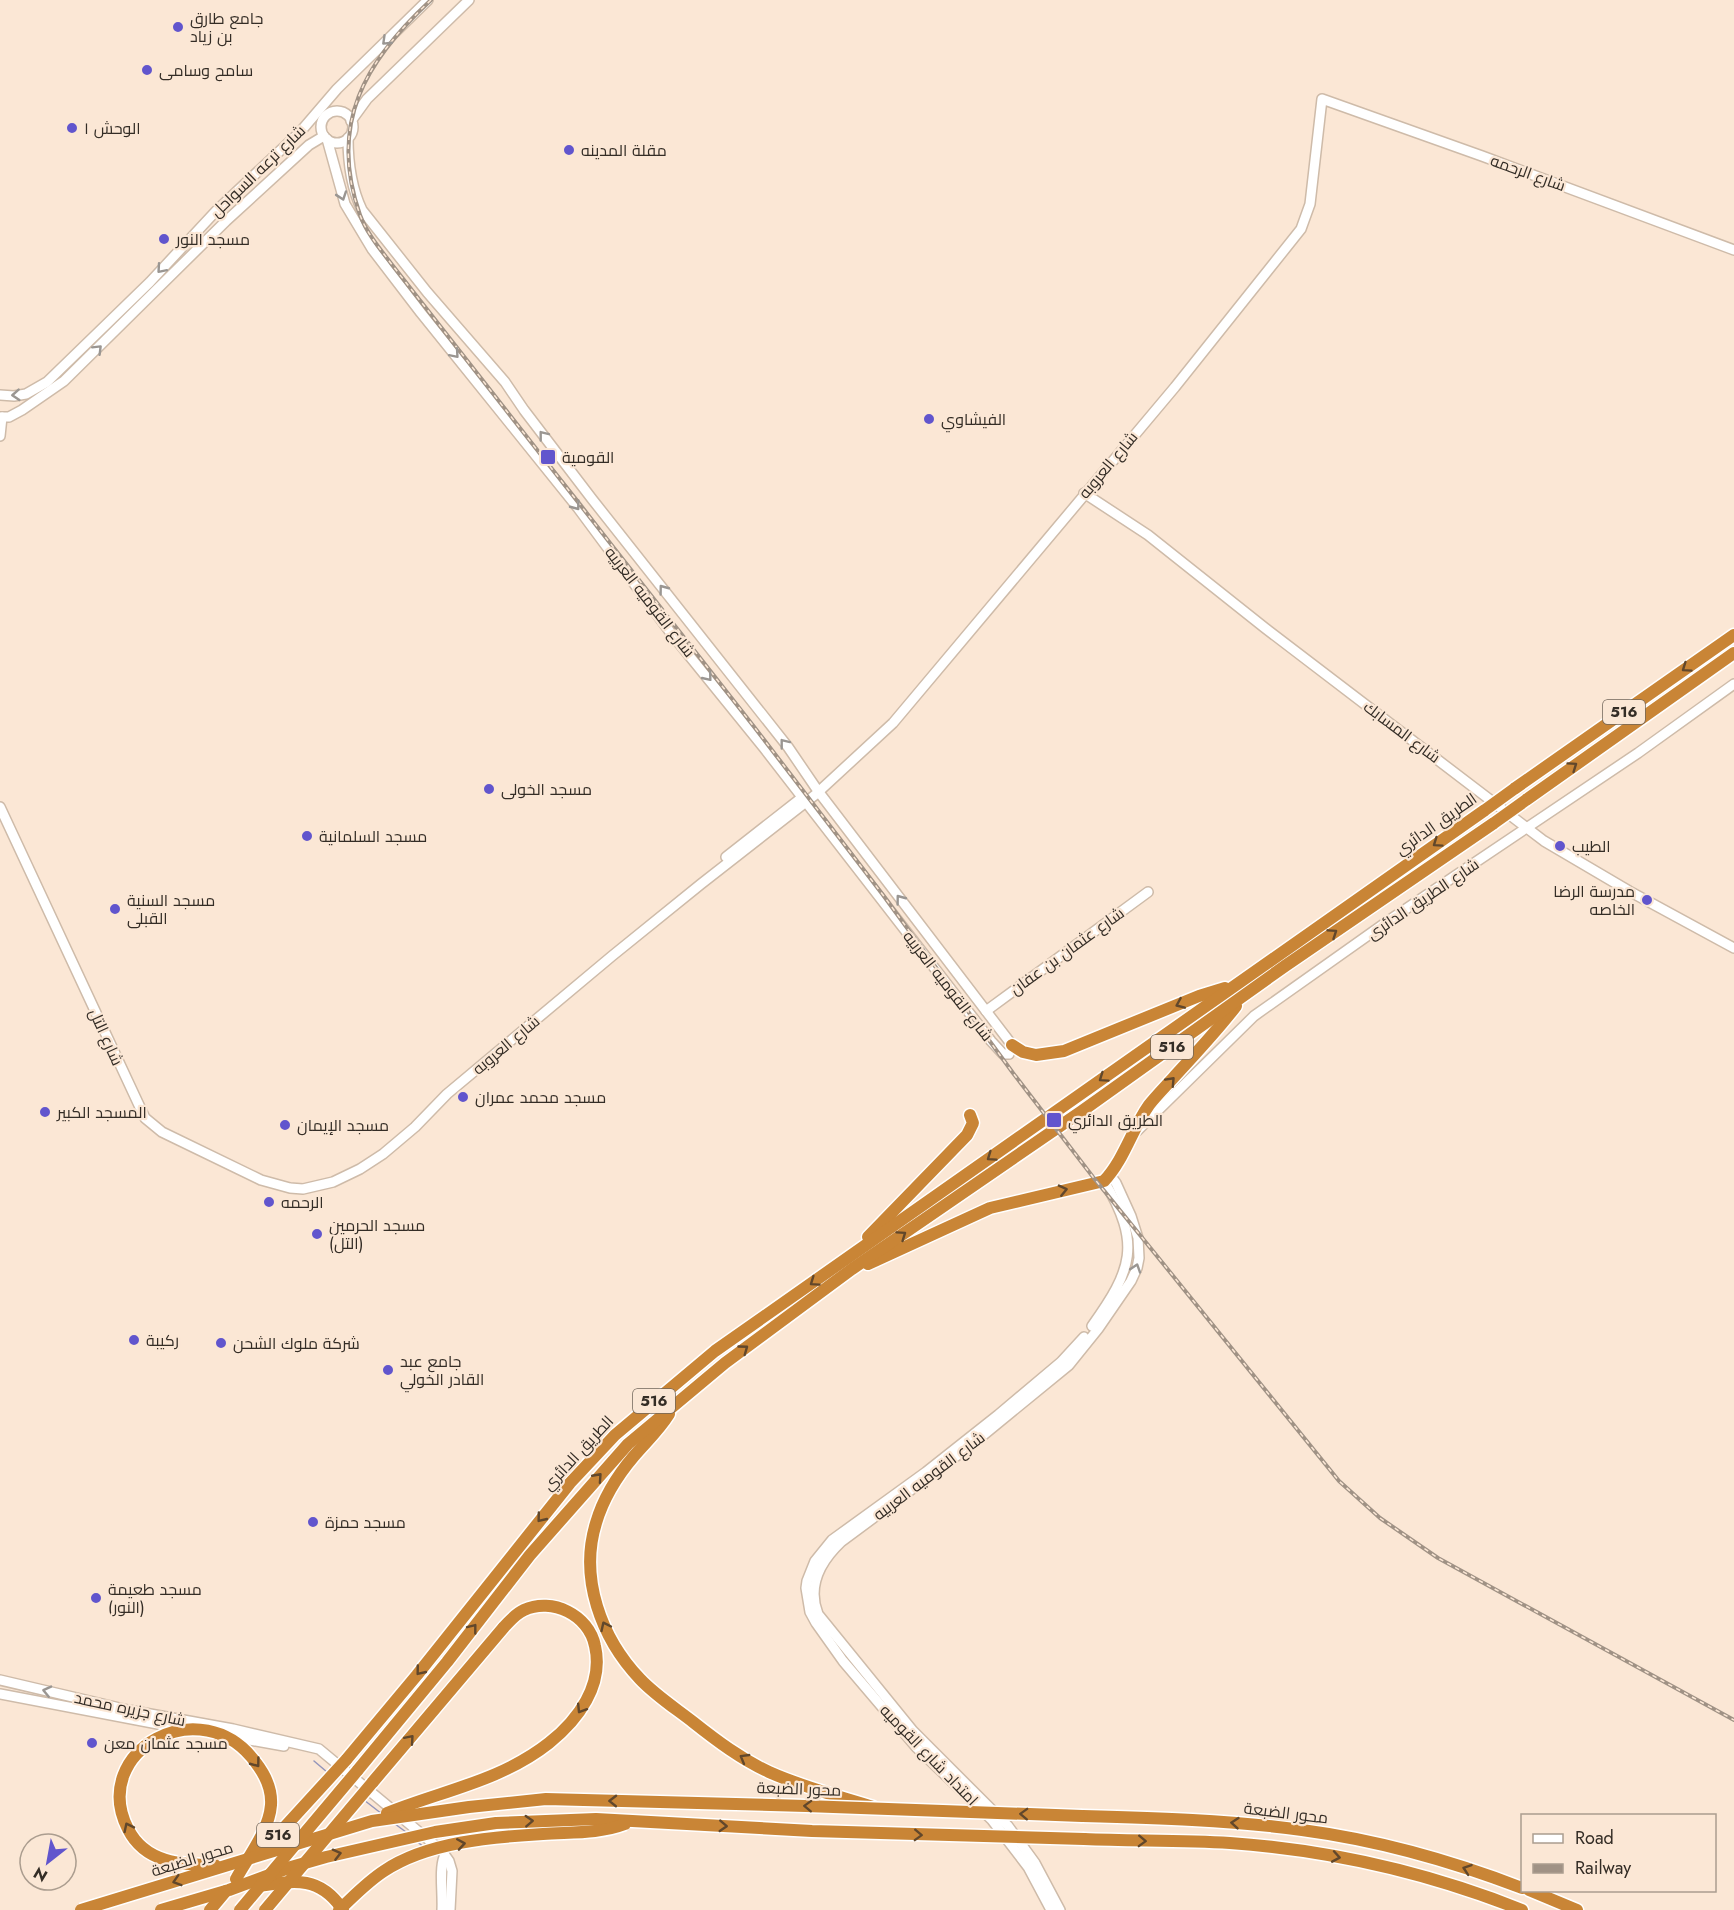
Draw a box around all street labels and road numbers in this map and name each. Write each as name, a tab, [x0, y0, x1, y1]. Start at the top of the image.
street label: شارع ترعه السواحل	[205, 119, 311, 223]
street label: شارع الرحمه	[1487, 149, 1569, 197]
street label: شارع العروبه	[1073, 426, 1143, 504]
street label: شارع القوميه العربيه	[599, 542, 701, 662]
street label: شارع المسابك	[1359, 695, 1445, 769]
road number: 516	[1603, 700, 1645, 724]
street label: الطريق الدائري	[1390, 787, 1483, 862]
street label: شارع الطريق الدائرى	[1362, 853, 1484, 945]
street label: شارع عثمان بن عفان	[1005, 902, 1129, 1000]
street label: شارع القوميه العربيه	[897, 926, 999, 1046]
street label: شارع التل	[83, 1005, 129, 1069]
street label: شارع العروبه	[467, 1010, 545, 1080]
road number: 516	[1151, 1035, 1193, 1059]
road number: 516	[633, 1389, 675, 1413]
street label: الطريق الدائري	[537, 1410, 620, 1497]
street label: شارع القوميه العربيه	[868, 1426, 990, 1526]
street label: شارع جزيره محمد	[72, 1686, 188, 1732]
street label: امتداد شارع القوميه	[875, 1699, 983, 1811]
street label: محور الضبعة	[756, 1776, 842, 1802]
street label: محور الضبعة	[1243, 1796, 1329, 1830]
road number: 516	[257, 1823, 299, 1847]
street label: محور الضبعة	[148, 1836, 236, 1882]

